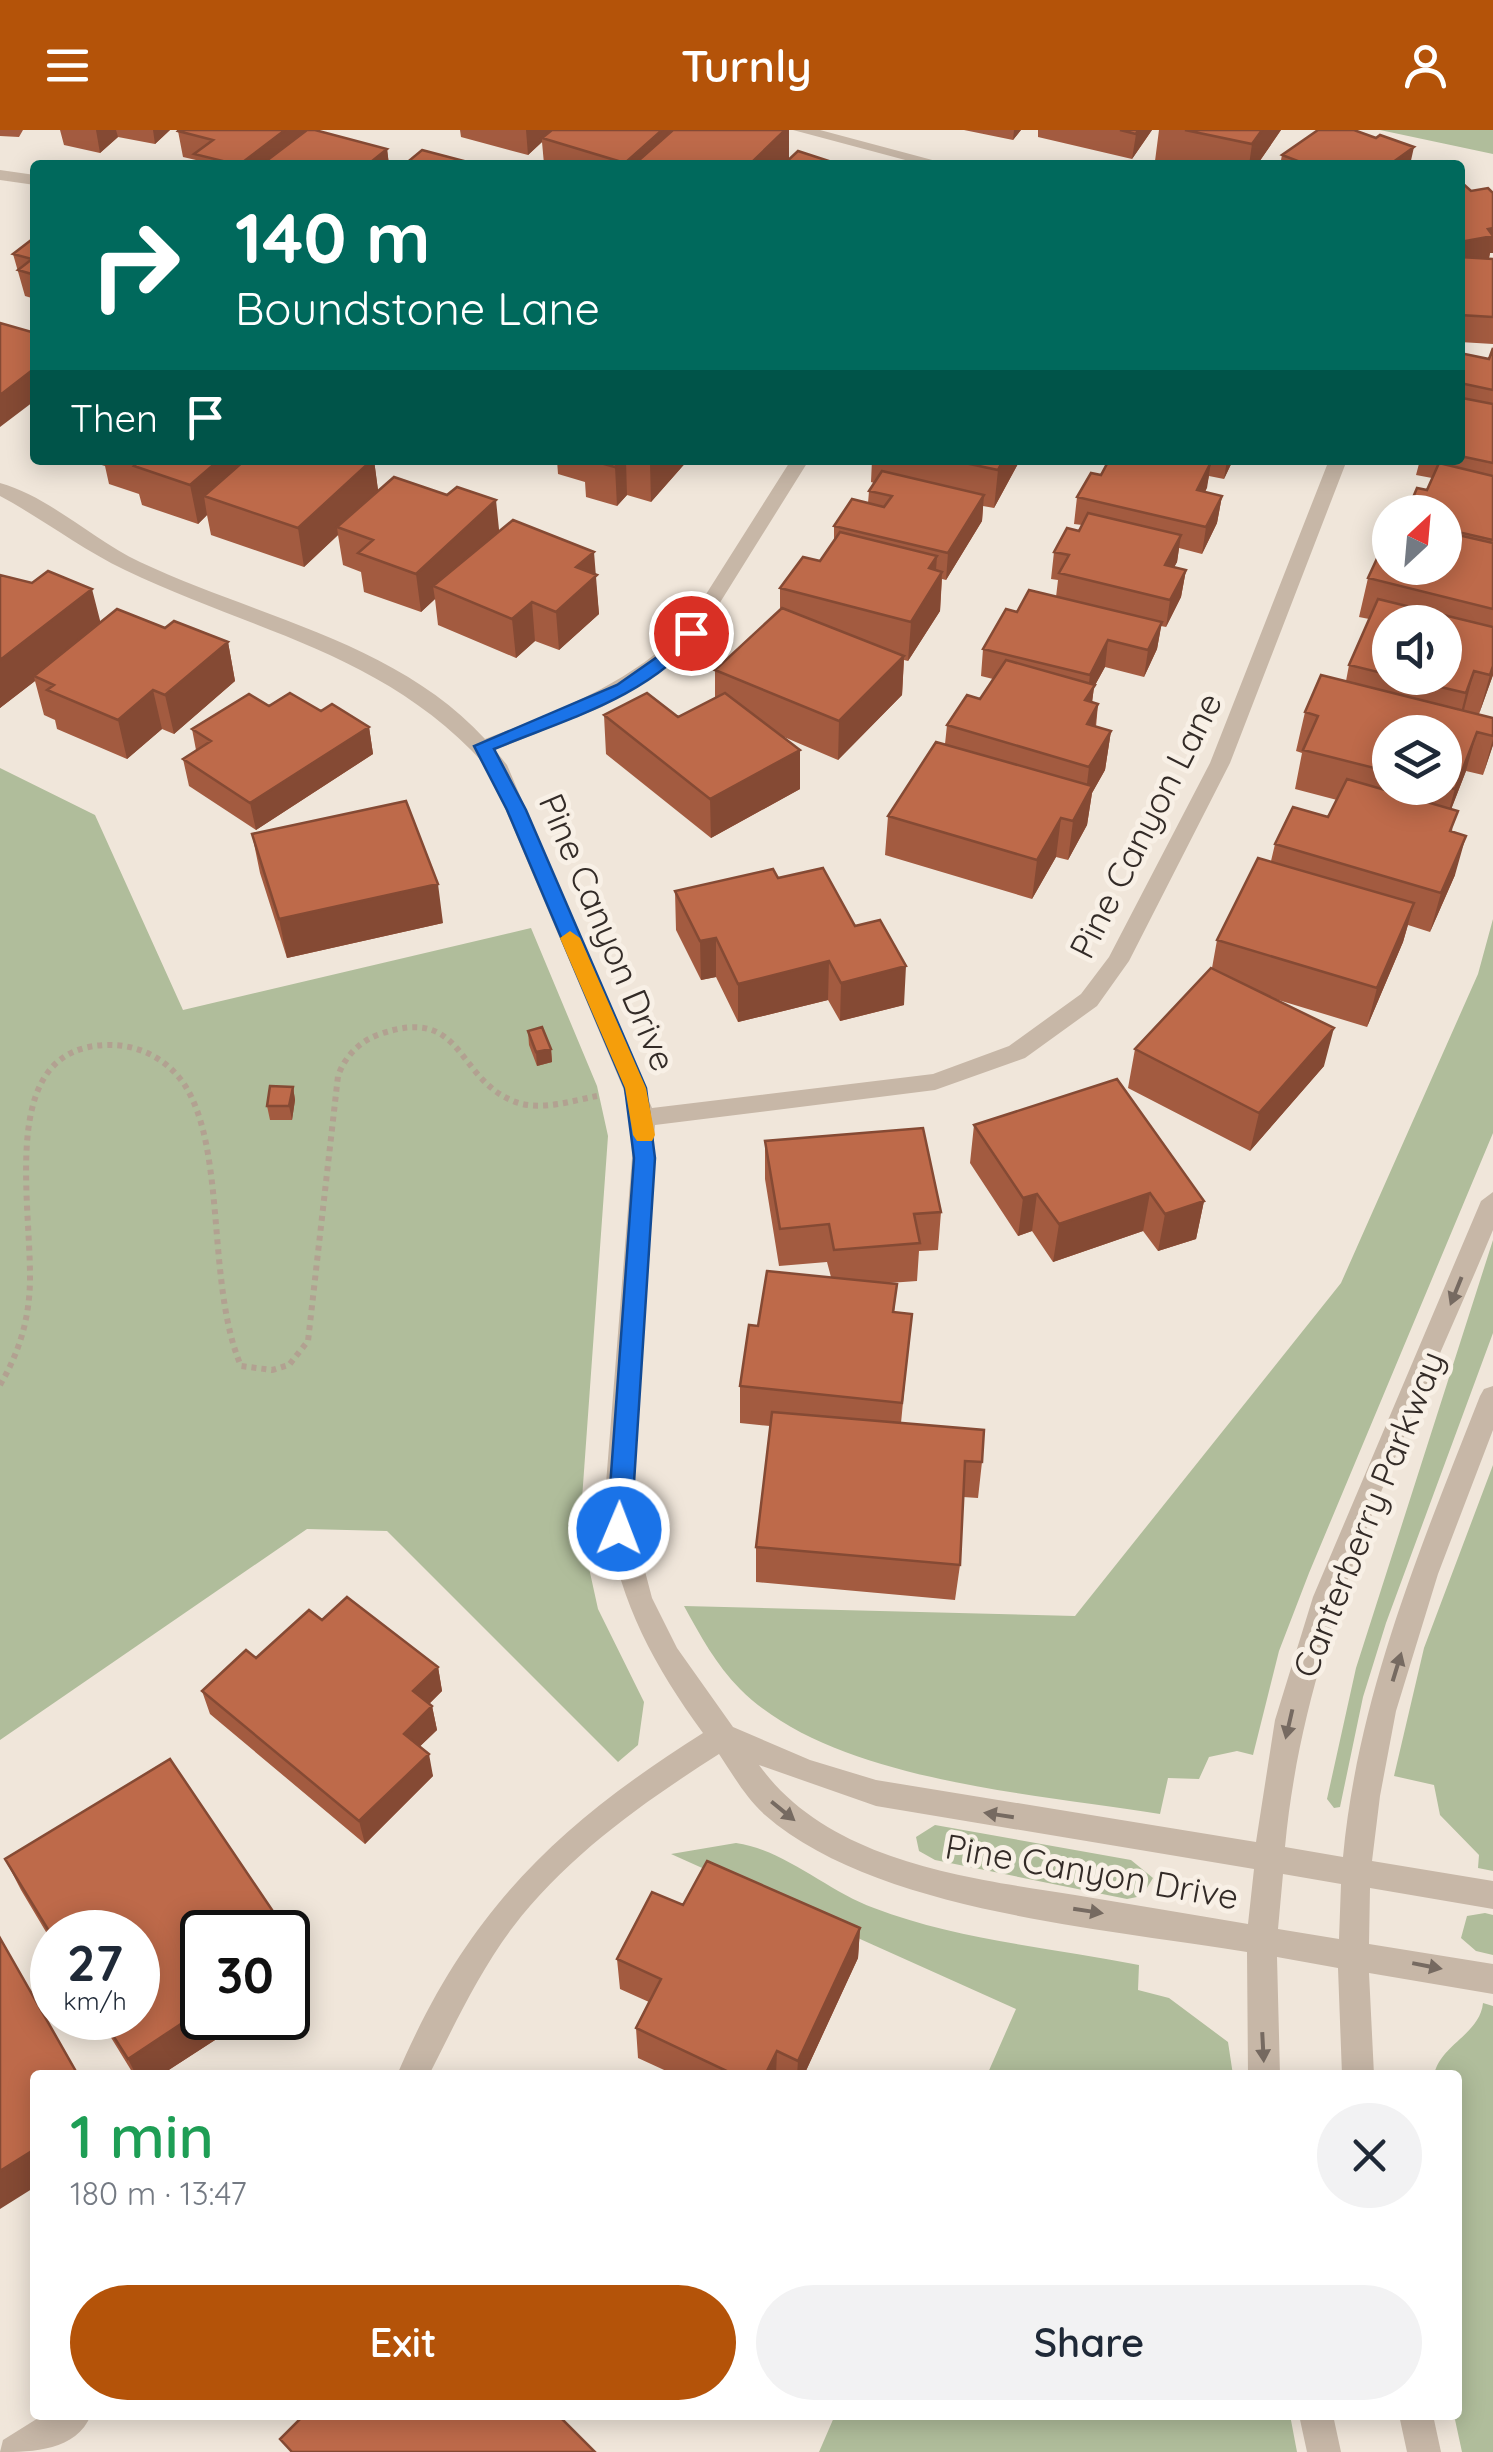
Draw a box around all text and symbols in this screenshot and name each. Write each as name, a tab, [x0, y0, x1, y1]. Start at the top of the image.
text: Turnly	[681, 37, 812, 93]
icon: menu	[40, 38, 95, 93]
icon: person	[1398, 38, 1453, 93]
text: 140 m	[235, 193, 431, 281]
icon: right	[70, 200, 200, 330]
text: Boundstone Lane	[235, 280, 600, 336]
icon: arrive	[178, 390, 233, 445]
text: Then	[70, 394, 158, 442]
north arrow	[1372, 495, 1462, 585]
map controls	[1372, 495, 1462, 805]
pin	[649, 591, 734, 676]
button: sound	[1372, 605, 1462, 695]
icon: arrive	[664, 606, 719, 661]
street label: Pine Canyon Lane	[1059, 685, 1231, 965]
button: layers	[1372, 715, 1462, 805]
street label: Pine Canyon Drive	[530, 787, 686, 1077]
one-way arrow	[1448, 1277, 1464, 1307]
street label: Canterberry Parkway	[1282, 1344, 1454, 1684]
position arrow	[567, 1477, 671, 1581]
one-way arrow	[1390, 1651, 1405, 1682]
one-way arrow	[1281, 1709, 1296, 1740]
one-way arrow	[771, 1800, 796, 1821]
one-way arrow	[983, 1807, 1014, 1823]
street label: Pine Canyon Drive	[942, 1824, 1242, 1918]
one-way arrow	[1073, 1904, 1105, 1919]
speed limit sign: 30	[180, 1910, 310, 2040]
text: 27	[67, 1931, 123, 1994]
one-way arrow	[1412, 1958, 1443, 1974]
text: km/h	[63, 1985, 127, 2016]
one-way arrow	[1255, 2032, 1271, 2064]
text: 1 min	[70, 2098, 214, 2173]
button: close	[1317, 2103, 1422, 2208]
text: 180 m · 13:47	[70, 2173, 247, 2213]
button: Exit	[70, 2285, 736, 2400]
button: Share	[756, 2285, 1422, 2400]

